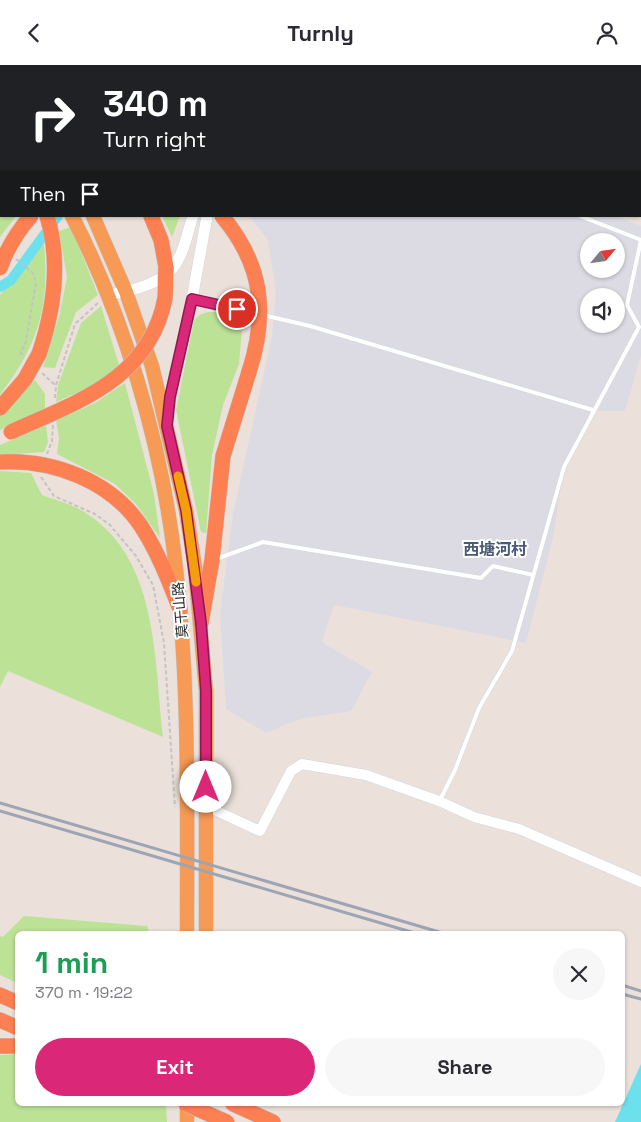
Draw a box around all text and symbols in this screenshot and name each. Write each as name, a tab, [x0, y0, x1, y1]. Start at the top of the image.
icon: back	[20, 19, 48, 47]
text: Turnly	[287, 19, 354, 47]
icon: person	[593, 19, 621, 47]
text: 340 m	[103, 82, 208, 126]
icon: right	[20, 85, 85, 150]
text: Turn right	[103, 125, 206, 153]
icon: arrive	[76, 180, 104, 208]
text: Then	[20, 182, 66, 207]
north arrow	[580, 233, 625, 277]
map controls	[580, 233, 625, 333]
pin	[216, 288, 258, 330]
button: sound	[580, 288, 625, 333]
icon: arrive	[223, 295, 251, 323]
district label: 西塘河村	[463, 539, 527, 560]
street label: 莫干山路	[169, 581, 191, 639]
position arrow	[179, 760, 231, 812]
text: 1 min	[35, 943, 108, 982]
button: close	[553, 948, 605, 1000]
text: 370 m · 19:22	[35, 982, 133, 1003]
button: Exit	[35, 1038, 315, 1096]
button: Share	[325, 1038, 605, 1096]

